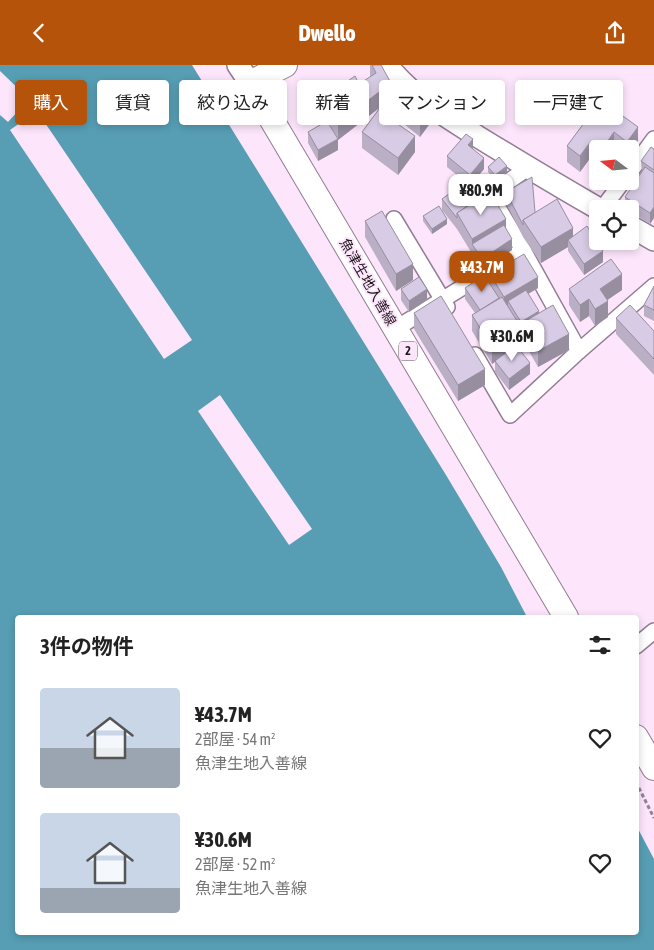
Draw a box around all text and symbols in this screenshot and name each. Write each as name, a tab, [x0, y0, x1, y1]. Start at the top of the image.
icon: back	[25, 19, 53, 47]
icon: share	[601, 19, 629, 47]
text: Dwello	[298, 20, 356, 46]
chip: 購入	[15, 80, 87, 125]
chip: 賃貸	[97, 80, 169, 125]
chip: 絞り込み	[179, 80, 287, 125]
chip: 新着	[297, 80, 369, 125]
chip: マンション	[379, 80, 505, 125]
chip: 一戸建て	[515, 80, 623, 125]
north arrow	[589, 140, 639, 190]
map controls	[589, 140, 639, 250]
pin: ¥80.9M	[440, 173, 522, 216]
text: ¥80.9M	[459, 181, 503, 199]
button: locate	[589, 200, 639, 250]
street label: 魚津生地入善線	[337, 236, 399, 328]
pin: ¥43.7M	[441, 251, 523, 293]
text: ¥43.7M	[460, 258, 504, 276]
pin: ¥30.6M	[471, 319, 553, 362]
text: ¥30.6M	[490, 327, 534, 345]
road number: 2	[399, 341, 417, 361]
icon: filters	[586, 631, 614, 659]
text: 3件の物件	[40, 634, 134, 658]
text: ¥43.7M	[195, 702, 252, 726]
icon: home	[80, 708, 140, 768]
icon: heart	[586, 724, 614, 752]
text: 2部屋 · 54 m²	[195, 730, 276, 748]
text: 魚津生地入善線	[195, 754, 307, 772]
text: ¥30.6M	[195, 827, 252, 851]
icon: home	[80, 833, 140, 893]
icon: heart	[586, 849, 614, 877]
text: 2部屋 · 52 m²	[195, 855, 276, 873]
text: 魚津生地入善線	[195, 879, 307, 897]

